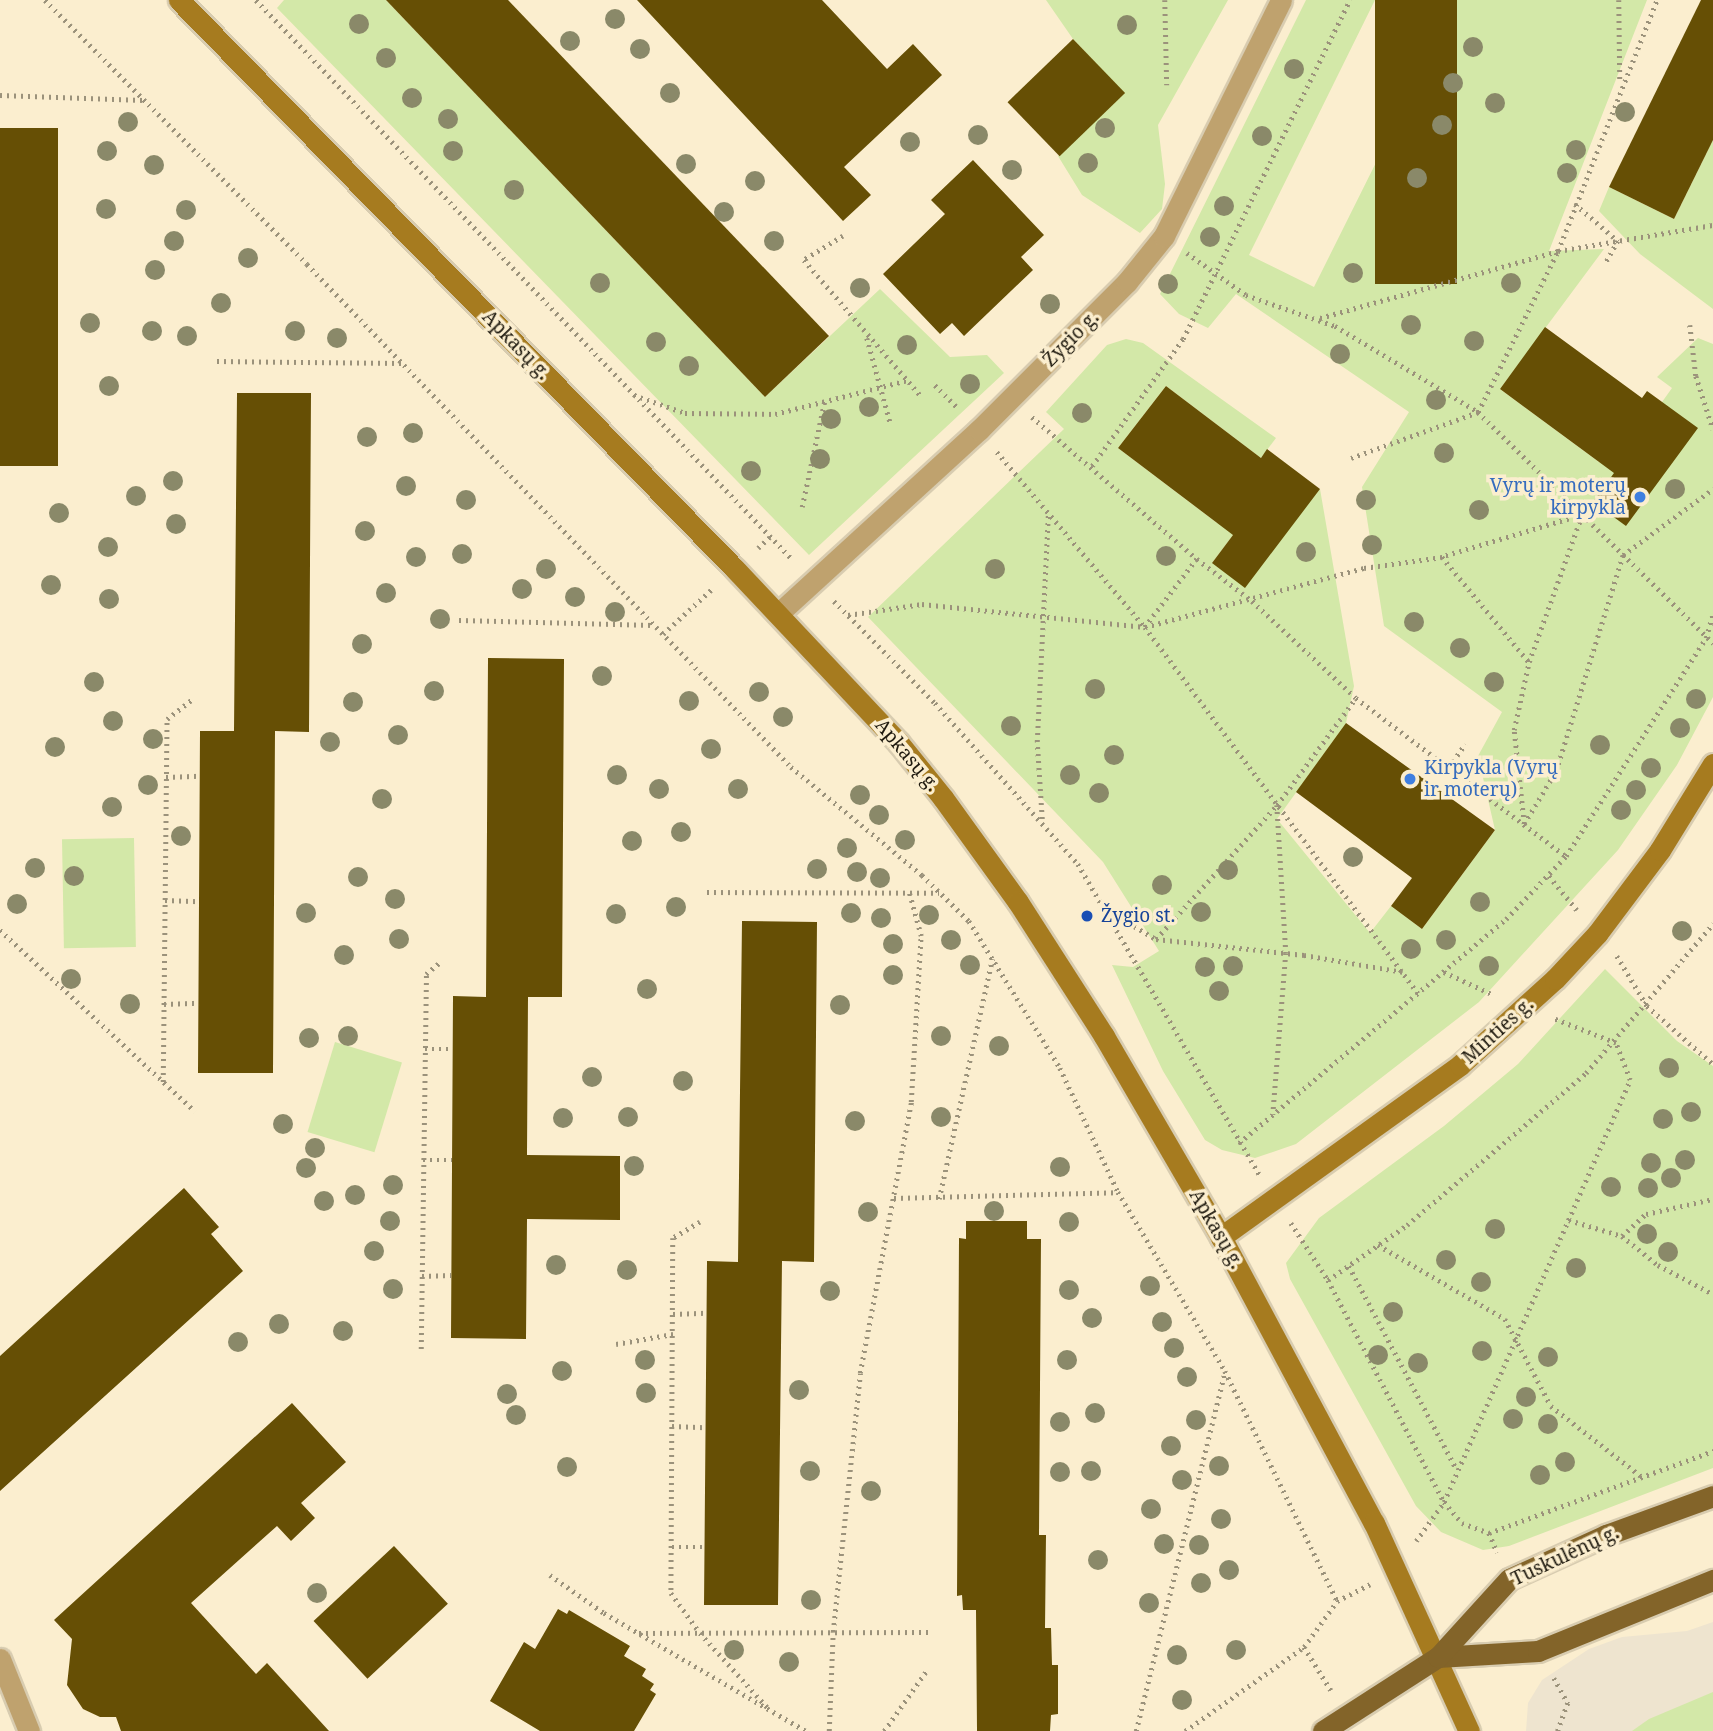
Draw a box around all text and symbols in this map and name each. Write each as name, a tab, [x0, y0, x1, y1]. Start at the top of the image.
street label: Apkasų g.	[477, 306, 555, 384]
street label: Žygio g.	[1038, 306, 1104, 372]
place label: Vyrų ir moterų kirpykla	[1490, 475, 1626, 519]
marker: Vyrų ir moterų kirpykla	[1632, 489, 1648, 505]
street label: Apkasų g.	[870, 714, 944, 796]
place label: Kirpykla (Vyrų ir moterų)	[1424, 757, 1558, 801]
marker: Kirpykla (Vyrų ir moterų)	[1402, 771, 1418, 787]
place label: Žygio st.	[1101, 905, 1175, 927]
marker: Žygio st.	[1079, 908, 1095, 924]
street label: Minties g.	[1458, 993, 1538, 1069]
street label: Apkasų g.	[1184, 1185, 1248, 1273]
street label: Tuskulėnų g.	[1508, 1521, 1622, 1591]

